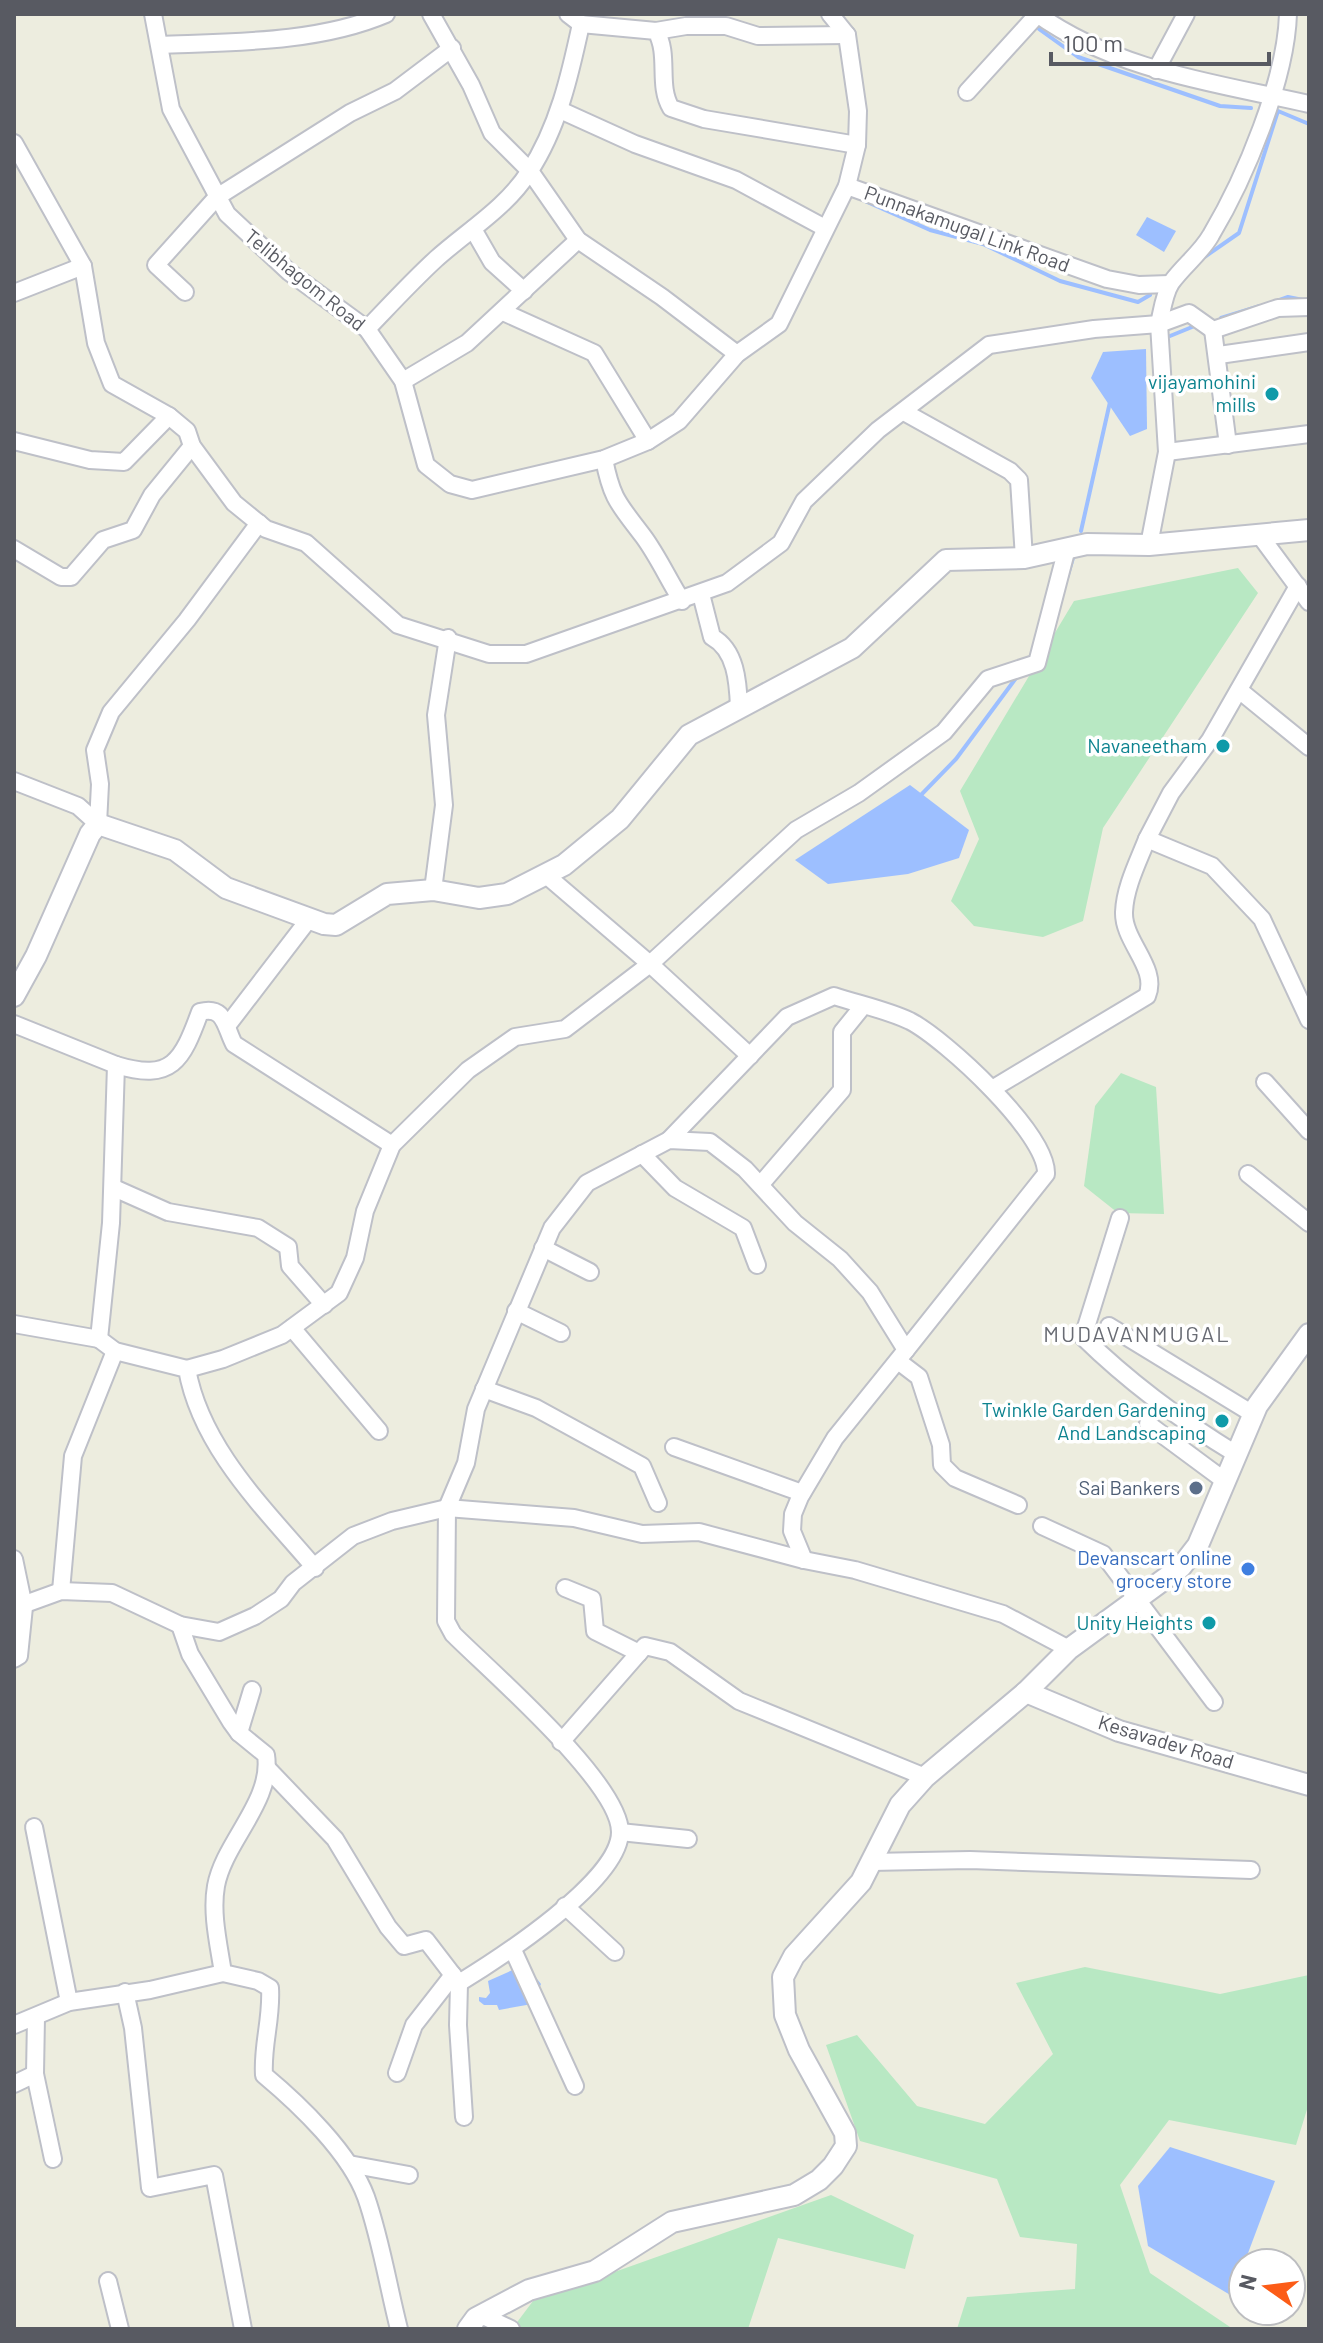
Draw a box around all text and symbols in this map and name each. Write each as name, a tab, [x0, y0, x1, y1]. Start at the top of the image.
scale bar	[1051, 16, 1269, 66]
text: 100 m	[1063, 28, 1123, 57]
street label: Punnakamugal Link Road	[861, 180, 1073, 276]
street label: Telibhagom Road	[240, 223, 371, 335]
place label: vijayamohini mills	[1148, 369, 1256, 416]
marker: vijayamohini mills	[1263, 385, 1281, 403]
place label: Navaneetham	[1087, 733, 1207, 757]
marker: Navaneetham	[1214, 737, 1232, 755]
district label: MUDAVANMUGAL	[1043, 1320, 1231, 1346]
place label: Twinkle Garden Gardening And Landscaping	[981, 1397, 1206, 1444]
marker: Twinkle Garden Gardening And Landscaping	[1213, 1412, 1231, 1430]
place label: Sai Bankers	[1079, 1475, 1180, 1499]
marker: Sai Bankers	[1187, 1479, 1205, 1497]
place label: Devanscart online grocery store	[1077, 1545, 1232, 1592]
marker: Devanscart online grocery store	[1239, 1560, 1257, 1578]
place label: Unity Heights	[1076, 1610, 1193, 1634]
marker: Unity Heights	[1200, 1614, 1218, 1632]
street label: Kesavadev Road	[1096, 1709, 1237, 1773]
north arrow	[1227, 2247, 1307, 2327]
text: N	[1232, 2272, 1261, 2292]

